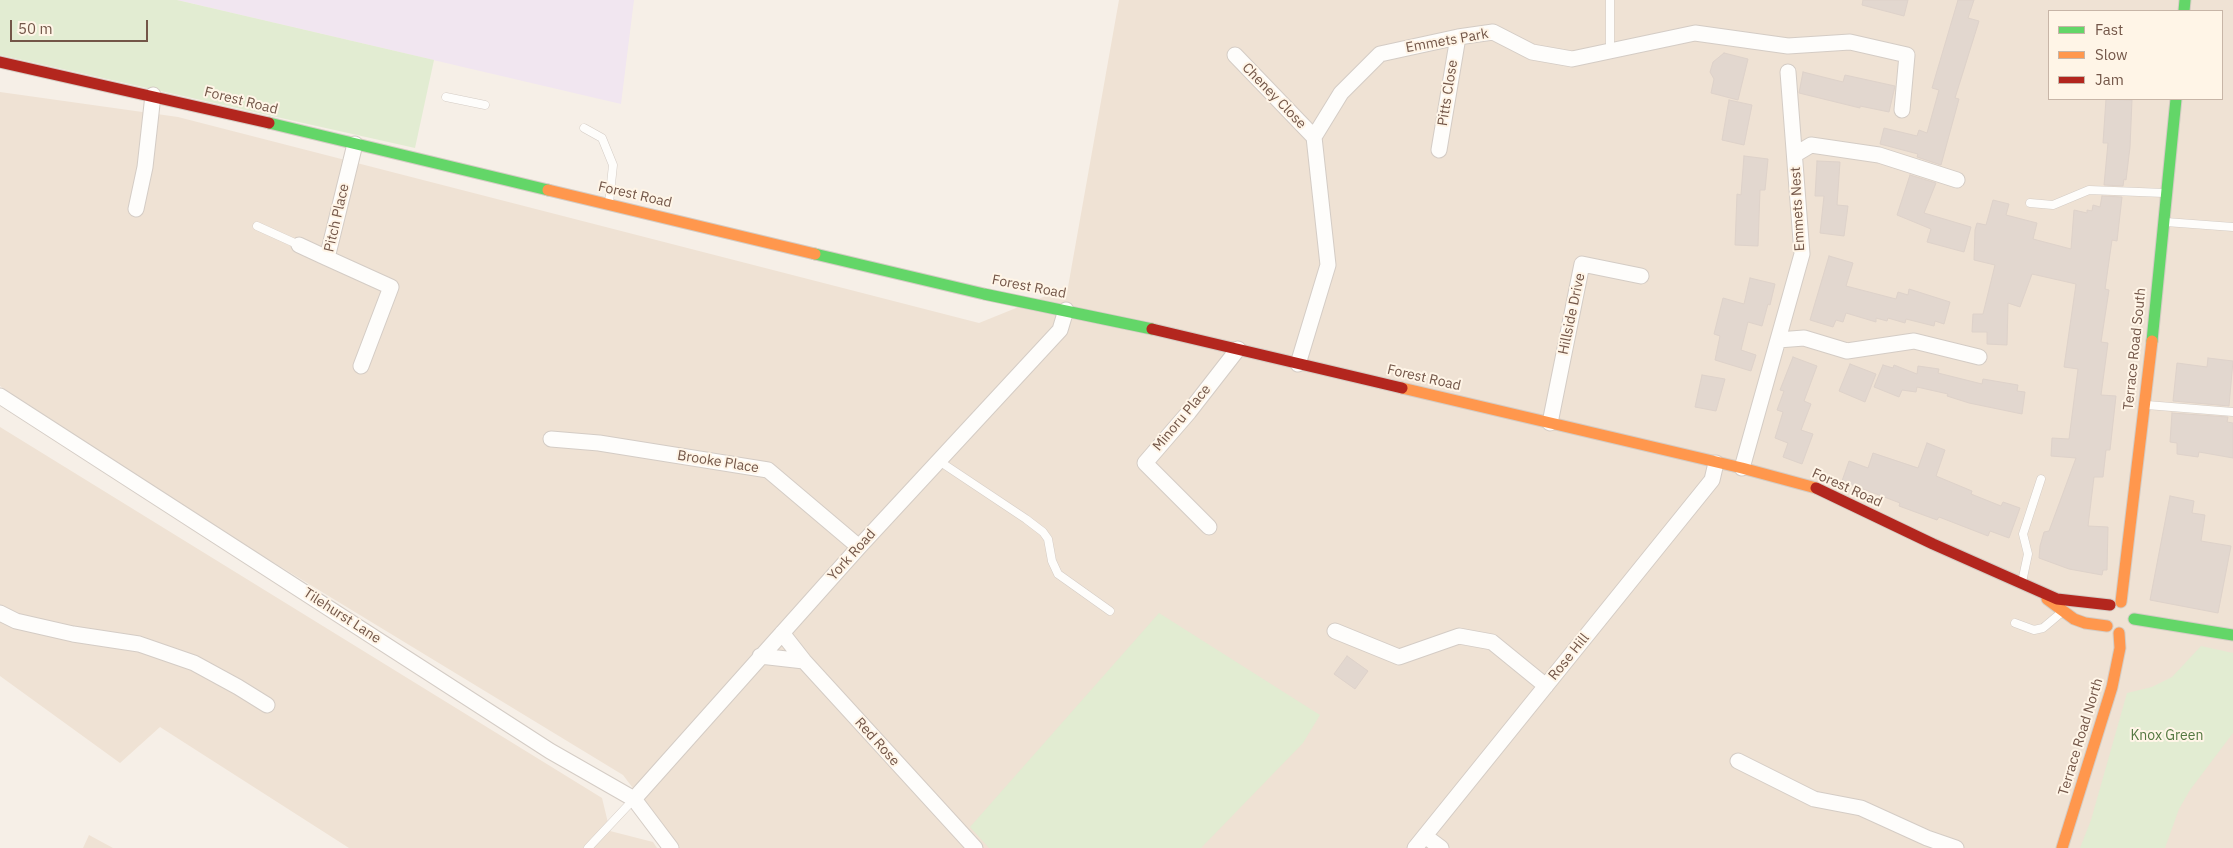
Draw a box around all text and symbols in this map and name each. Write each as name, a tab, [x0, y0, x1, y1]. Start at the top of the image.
scale bar	[12, 10, 150, 42]
legend	[2048, 10, 2223, 100]
text: 50 m	[18, 19, 53, 38]
text: Fast	[2095, 20, 2123, 39]
street label: Emmets Park	[1404, 25, 1490, 57]
text: Slow	[2095, 45, 2128, 64]
street label: Pitts Close	[1434, 59, 1462, 127]
street label: Cheney Close	[1238, 60, 1310, 132]
text: Jam	[2095, 70, 2124, 89]
street label: Forest Road	[202, 84, 280, 118]
street label: Emmets Nest	[1787, 166, 1809, 252]
street label: Forest Road	[596, 178, 674, 212]
street label: Pitch Place	[321, 182, 353, 254]
street label: Forest Road	[990, 272, 1068, 302]
street label: Hillside Drive	[1555, 272, 1589, 356]
street label: Terrace Road South	[2120, 287, 2150, 411]
street label: Forest Road	[1385, 361, 1463, 395]
street label: Minoru Place	[1149, 381, 1215, 455]
street label: Brooke Place	[676, 447, 760, 477]
street label: Forest Road	[1809, 465, 1885, 511]
street label: York Road	[825, 526, 879, 584]
street label: Tilehurst Lane	[300, 585, 384, 647]
street label: Rose Hill	[1545, 630, 1593, 684]
street label: Terrace Road North	[2055, 676, 2107, 798]
street label: Red Rose	[851, 714, 903, 770]
park label: Knox Green	[2131, 728, 2203, 744]

